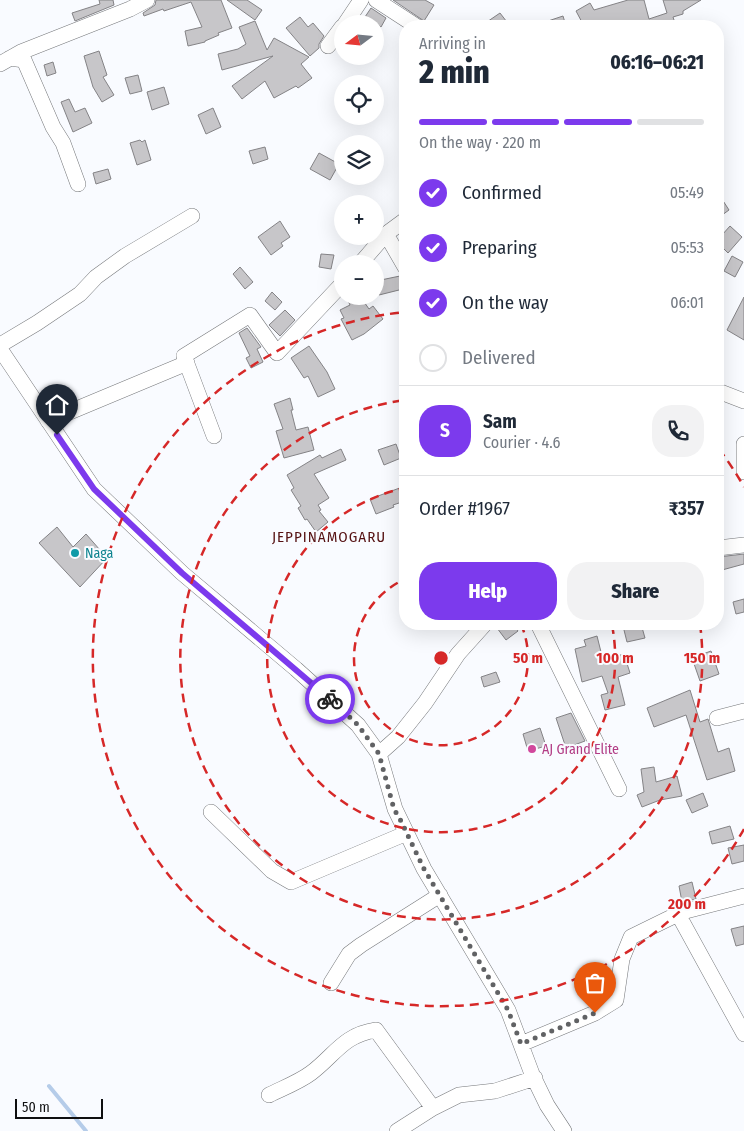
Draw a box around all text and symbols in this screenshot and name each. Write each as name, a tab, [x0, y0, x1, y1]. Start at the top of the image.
north arrow	[334, 15, 384, 65]
map controls	[334, 15, 384, 305]
text: Arriving in	[419, 34, 486, 53]
text: 06:16–06:21	[610, 51, 704, 74]
text: 2 min	[419, 53, 490, 91]
button: locate	[334, 75, 384, 125]
text: On the way · 220 m	[419, 133, 541, 152]
button: layers	[334, 135, 384, 185]
icon: check	[419, 179, 447, 207]
text: Confirmed	[462, 181, 542, 204]
text: 05:49	[670, 183, 704, 202]
button: +	[334, 195, 384, 245]
icon: check	[419, 234, 447, 262]
text: Preparing	[462, 236, 537, 259]
text: 05:53	[670, 238, 704, 257]
button: −	[334, 255, 384, 305]
icon: check	[419, 289, 447, 317]
text: On the way	[462, 291, 548, 314]
text: 06:01	[670, 293, 704, 312]
text: Delivered	[462, 346, 536, 369]
pin	[36, 384, 78, 435]
icon: home	[43, 391, 71, 419]
button: phone	[652, 405, 704, 457]
text: Sam	[483, 410, 517, 433]
text: S	[440, 419, 450, 442]
text: Courier · 4.6	[483, 433, 561, 452]
text: Order #1967	[419, 497, 510, 520]
text: ₹357	[669, 497, 704, 520]
district label: JEPPINAMOGARU	[272, 528, 386, 546]
place label: Naga	[85, 545, 114, 562]
marker: Naga	[69, 547, 81, 559]
button: Help	[419, 562, 557, 620]
button: Share	[567, 562, 704, 620]
centre of rings	[432, 649, 450, 667]
text: 50 m	[513, 649, 543, 667]
text: 100 m	[596, 649, 634, 667]
text: 150 m	[684, 649, 720, 667]
courier	[305, 674, 355, 724]
icon: bike	[316, 685, 344, 713]
place label: AJ Grand Elite	[542, 741, 619, 758]
marker: AJ Grand Elite	[526, 743, 538, 755]
text: 200 m	[667, 895, 706, 913]
pin	[574, 962, 616, 1013]
icon: bag	[581, 969, 609, 997]
scale bar	[15, 1096, 102, 1119]
text: 50 m	[22, 1099, 50, 1116]

